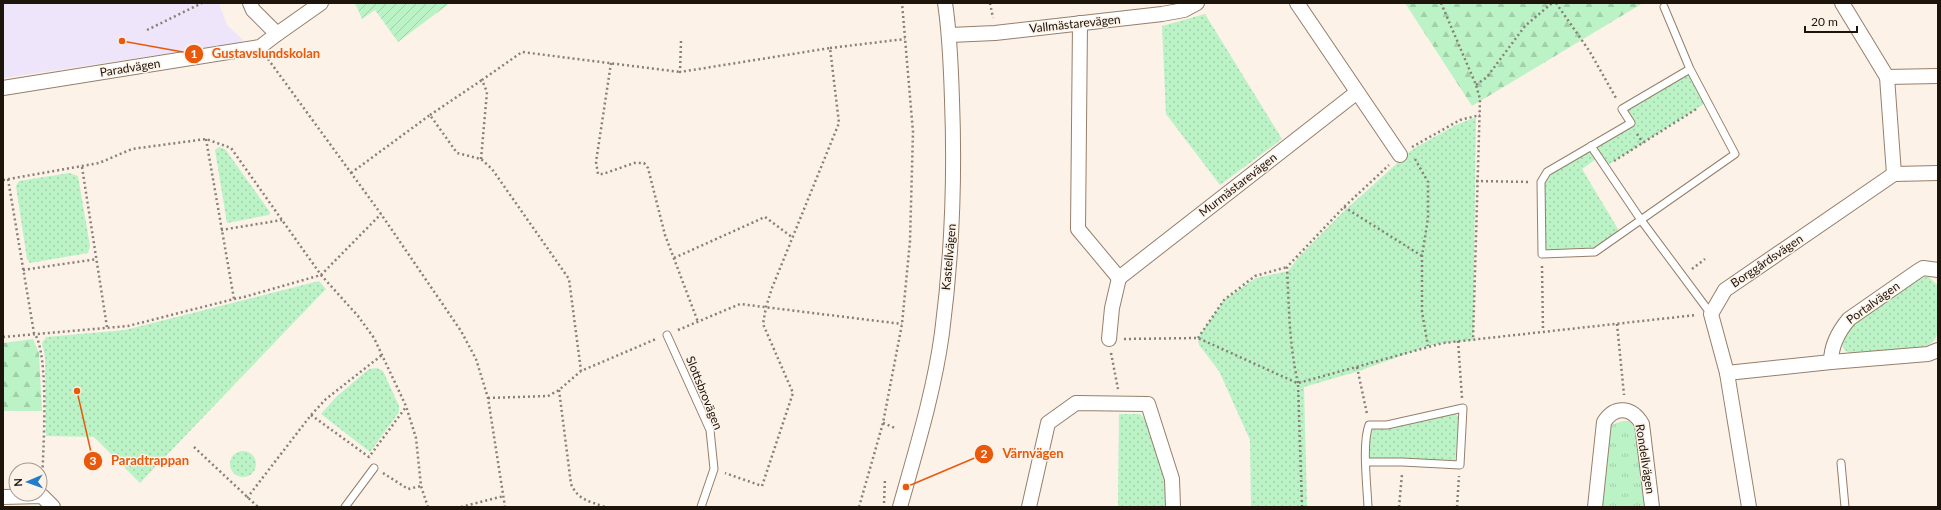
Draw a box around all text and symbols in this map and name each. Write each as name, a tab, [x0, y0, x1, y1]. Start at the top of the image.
scale bar	[1805, 8, 1857, 34]
street label: Vallmästarevägen	[1029, 11, 1121, 36]
text: 20 m	[1811, 14, 1838, 29]
callout: Gustavslundskolan	[184, 41, 328, 66]
text: Gustavslundskolan	[212, 45, 320, 61]
text: 1	[191, 46, 198, 61]
street label: Paradvägen	[99, 55, 161, 80]
street label: Murmästarevägen	[1196, 149, 1280, 220]
street label: Kastellvägen	[938, 223, 959, 291]
street label: Borggårdsvägen	[1728, 231, 1806, 290]
street label: Portalvägen	[1843, 278, 1902, 327]
street label: Slottsbrovägen	[683, 354, 726, 432]
street label: Rondellvägen	[1633, 423, 1658, 495]
callout: Värnvägen	[974, 441, 1071, 466]
text: Värnvägen	[1001, 445, 1064, 461]
text: 2	[981, 446, 988, 461]
callout: Paradtrappan	[83, 448, 197, 473]
text: Paradtrappan	[111, 452, 189, 468]
text: 3	[90, 453, 97, 468]
north arrow	[8, 462, 48, 502]
text: N	[11, 478, 24, 487]

